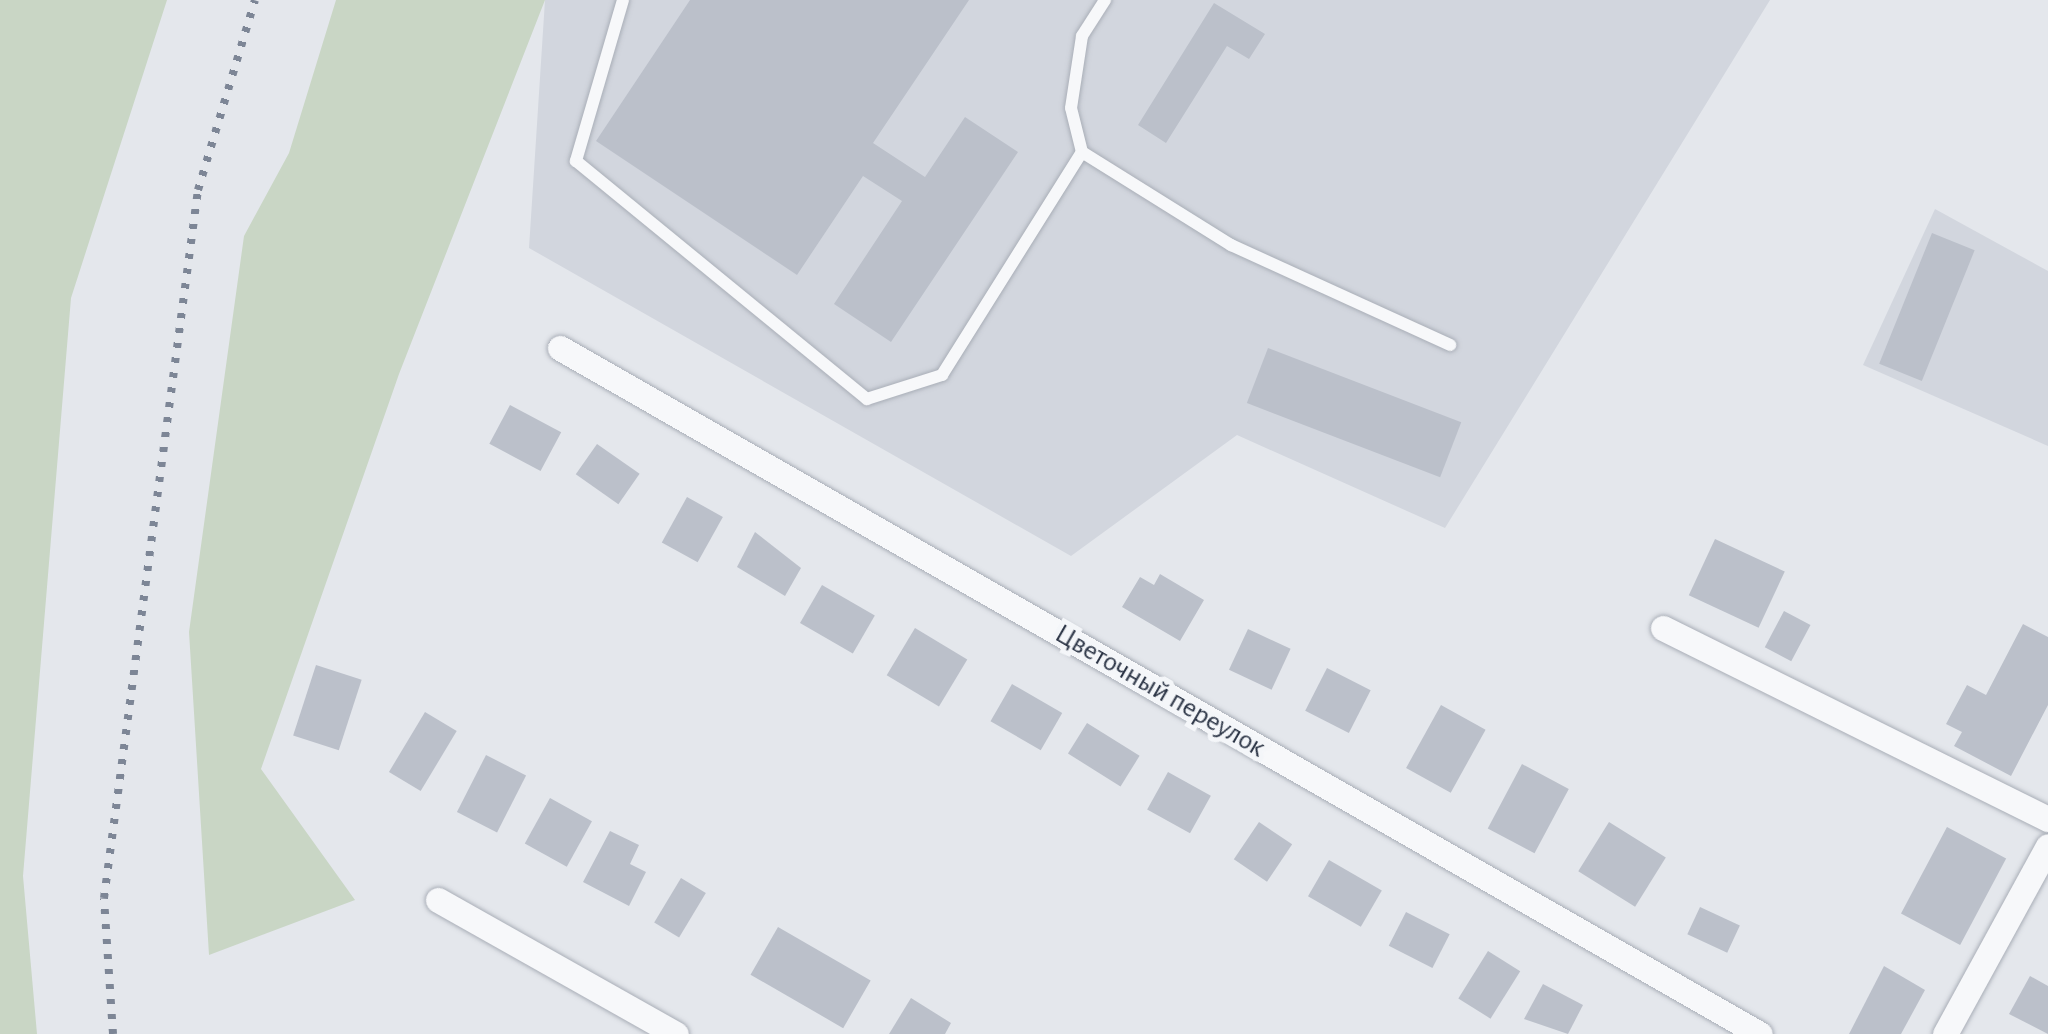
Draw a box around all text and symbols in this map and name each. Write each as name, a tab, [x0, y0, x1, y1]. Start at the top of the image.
street label: Цветочный переулок	[1049, 617, 1271, 765]

